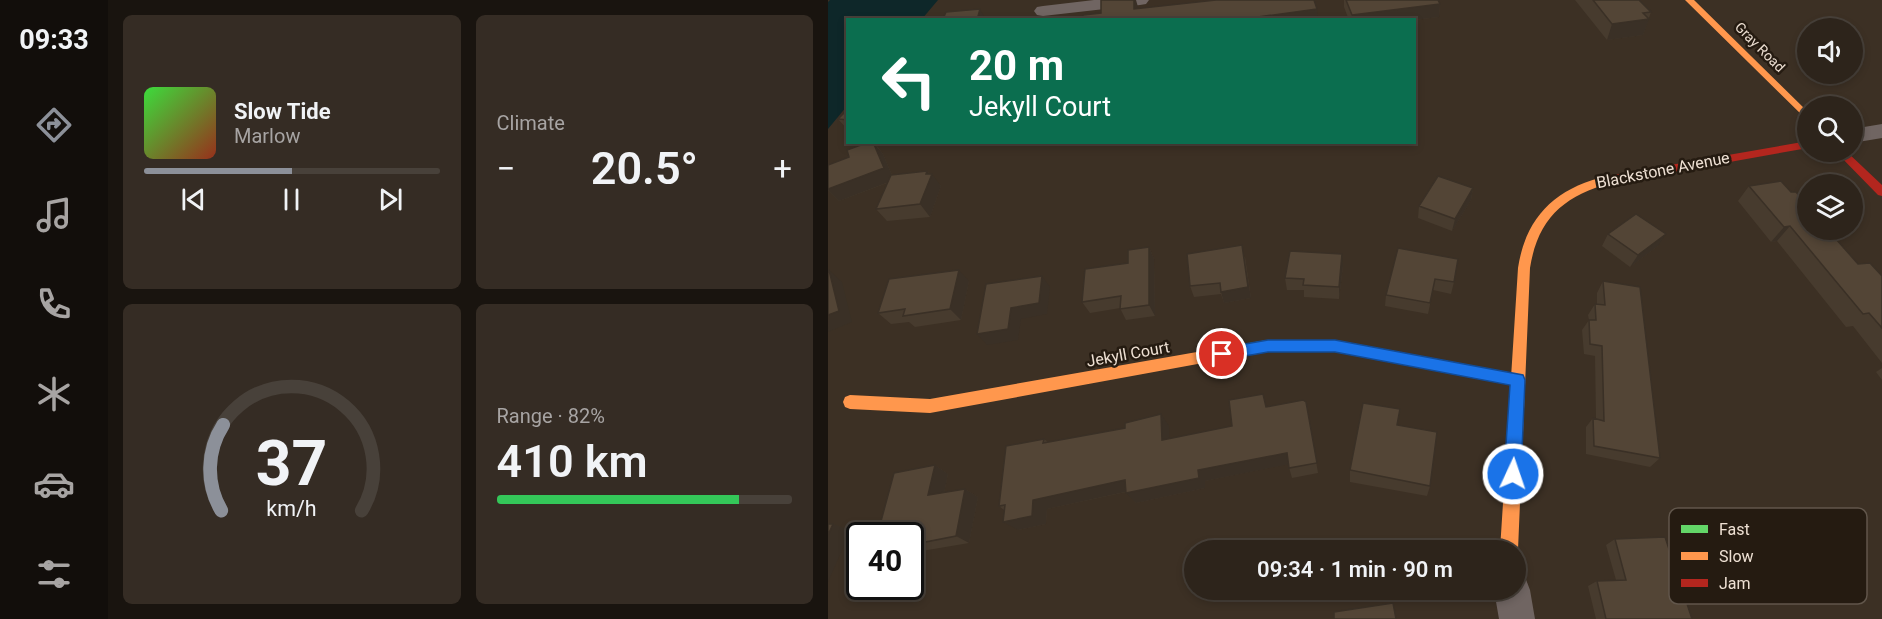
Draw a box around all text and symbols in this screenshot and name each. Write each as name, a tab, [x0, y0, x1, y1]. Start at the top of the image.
map controls	[1797, 18, 1863, 240]
button: sound	[1797, 18, 1863, 84]
street label: Gray Road	[1732, 19, 1788, 75]
text: 09:33	[19, 24, 89, 56]
text: 20 m	[969, 41, 1064, 90]
icon: left	[870, 42, 948, 120]
text: Jekyll Court	[969, 91, 1111, 123]
button: search	[1797, 96, 1863, 162]
text: Slow Tide	[234, 99, 331, 124]
icon: directions	[33, 104, 75, 146]
text: Climate	[497, 111, 565, 135]
text: Marlow	[234, 124, 300, 148]
text: 20.5°	[591, 142, 698, 195]
street label: Blackstone Avenue	[1595, 148, 1731, 192]
text: −	[497, 149, 515, 188]
text: +	[773, 149, 792, 188]
button: layers	[1797, 174, 1863, 240]
icon: previous	[177, 183, 210, 216]
icon: pause	[275, 183, 308, 216]
icon: next	[374, 183, 407, 216]
icon: music	[33, 194, 75, 236]
icon: phone	[33, 283, 75, 325]
pin	[1196, 328, 1247, 379]
street label: Jekyll Court	[1085, 337, 1171, 371]
icon: arrive	[1205, 337, 1238, 370]
icon: climate	[33, 373, 75, 415]
text: Range · 82%	[497, 404, 605, 428]
text: 37	[256, 427, 328, 500]
text: 410 km	[497, 435, 648, 488]
position arrow	[1481, 442, 1545, 506]
icon: car	[33, 463, 75, 505]
text: km/h	[267, 496, 317, 521]
legend	[1669, 508, 1867, 604]
text: Fast	[1719, 520, 1750, 539]
speed limit sign: 40	[846, 522, 924, 600]
text: Slow	[1719, 547, 1754, 566]
icon: filters	[33, 553, 75, 595]
text: 09:34 · 1 min · 90 m	[1257, 557, 1453, 582]
text: Jam	[1719, 574, 1751, 593]

